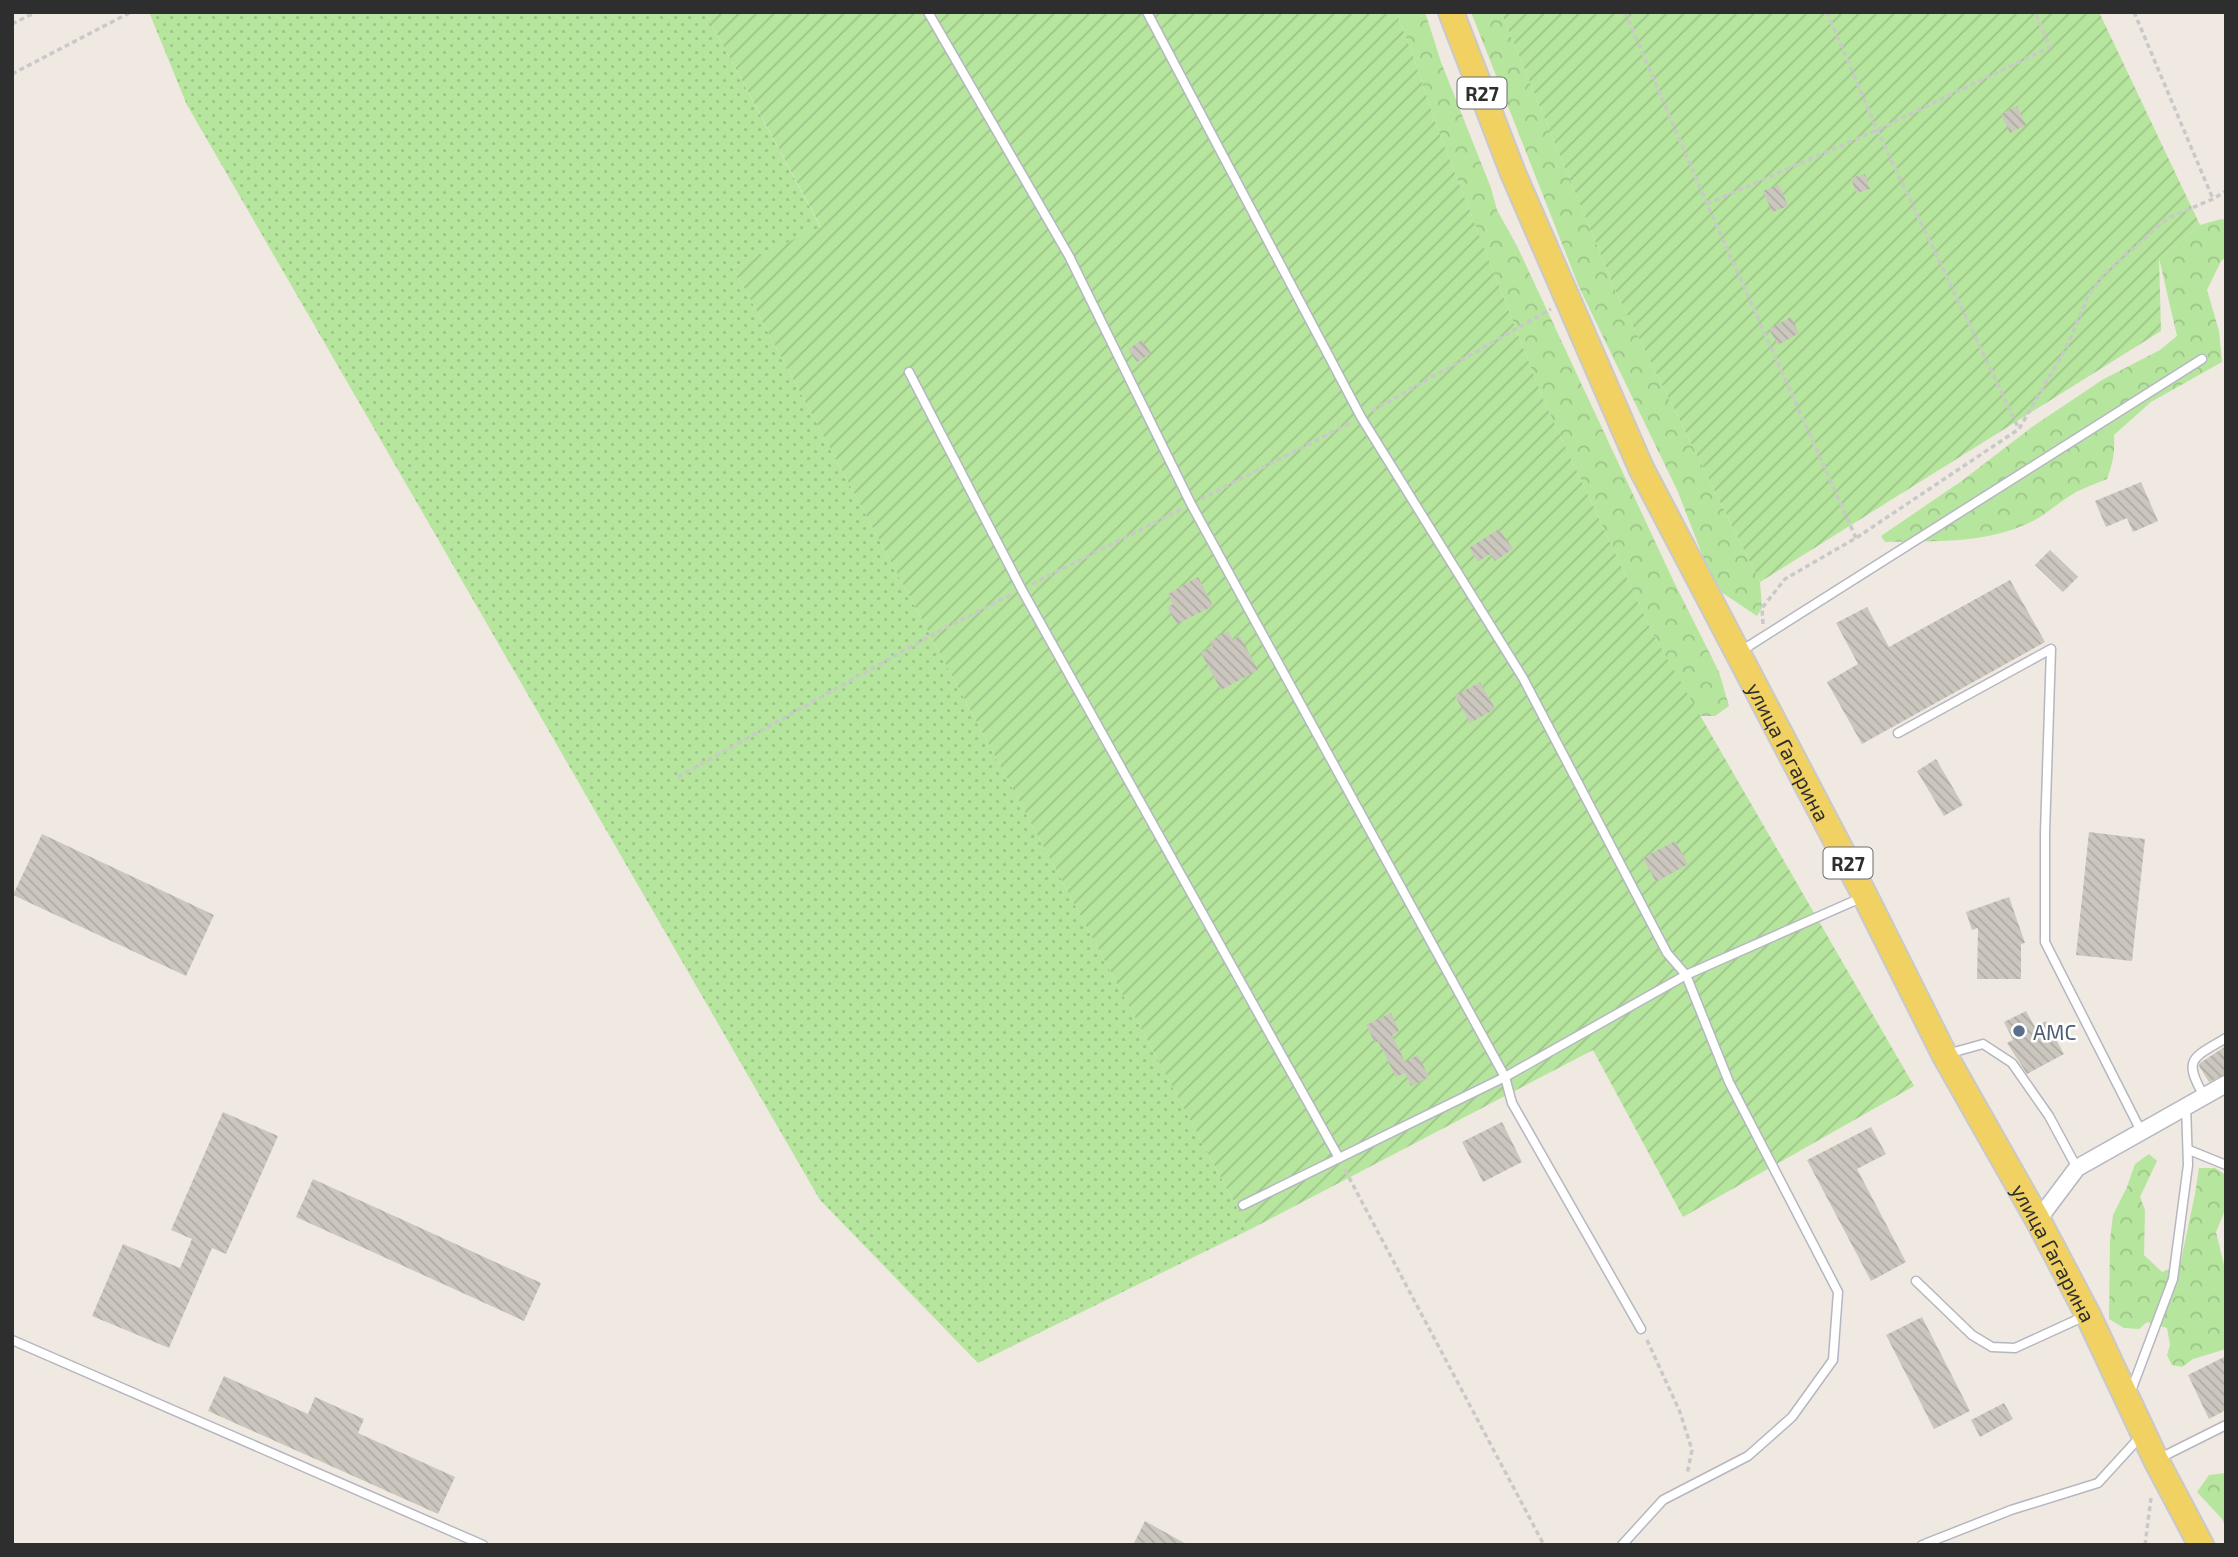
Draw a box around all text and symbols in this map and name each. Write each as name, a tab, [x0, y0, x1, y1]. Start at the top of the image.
road number: R27	[1458, 78, 1506, 108]
street label: улица Гагарина	[1742, 678, 1836, 825]
road number: R27	[1824, 848, 1872, 878]
place label: AMC	[2033, 1019, 2076, 1044]
marker: AMC	[2011, 1023, 2027, 1039]
street label: улица Гагарина	[2006, 1179, 2102, 1326]

